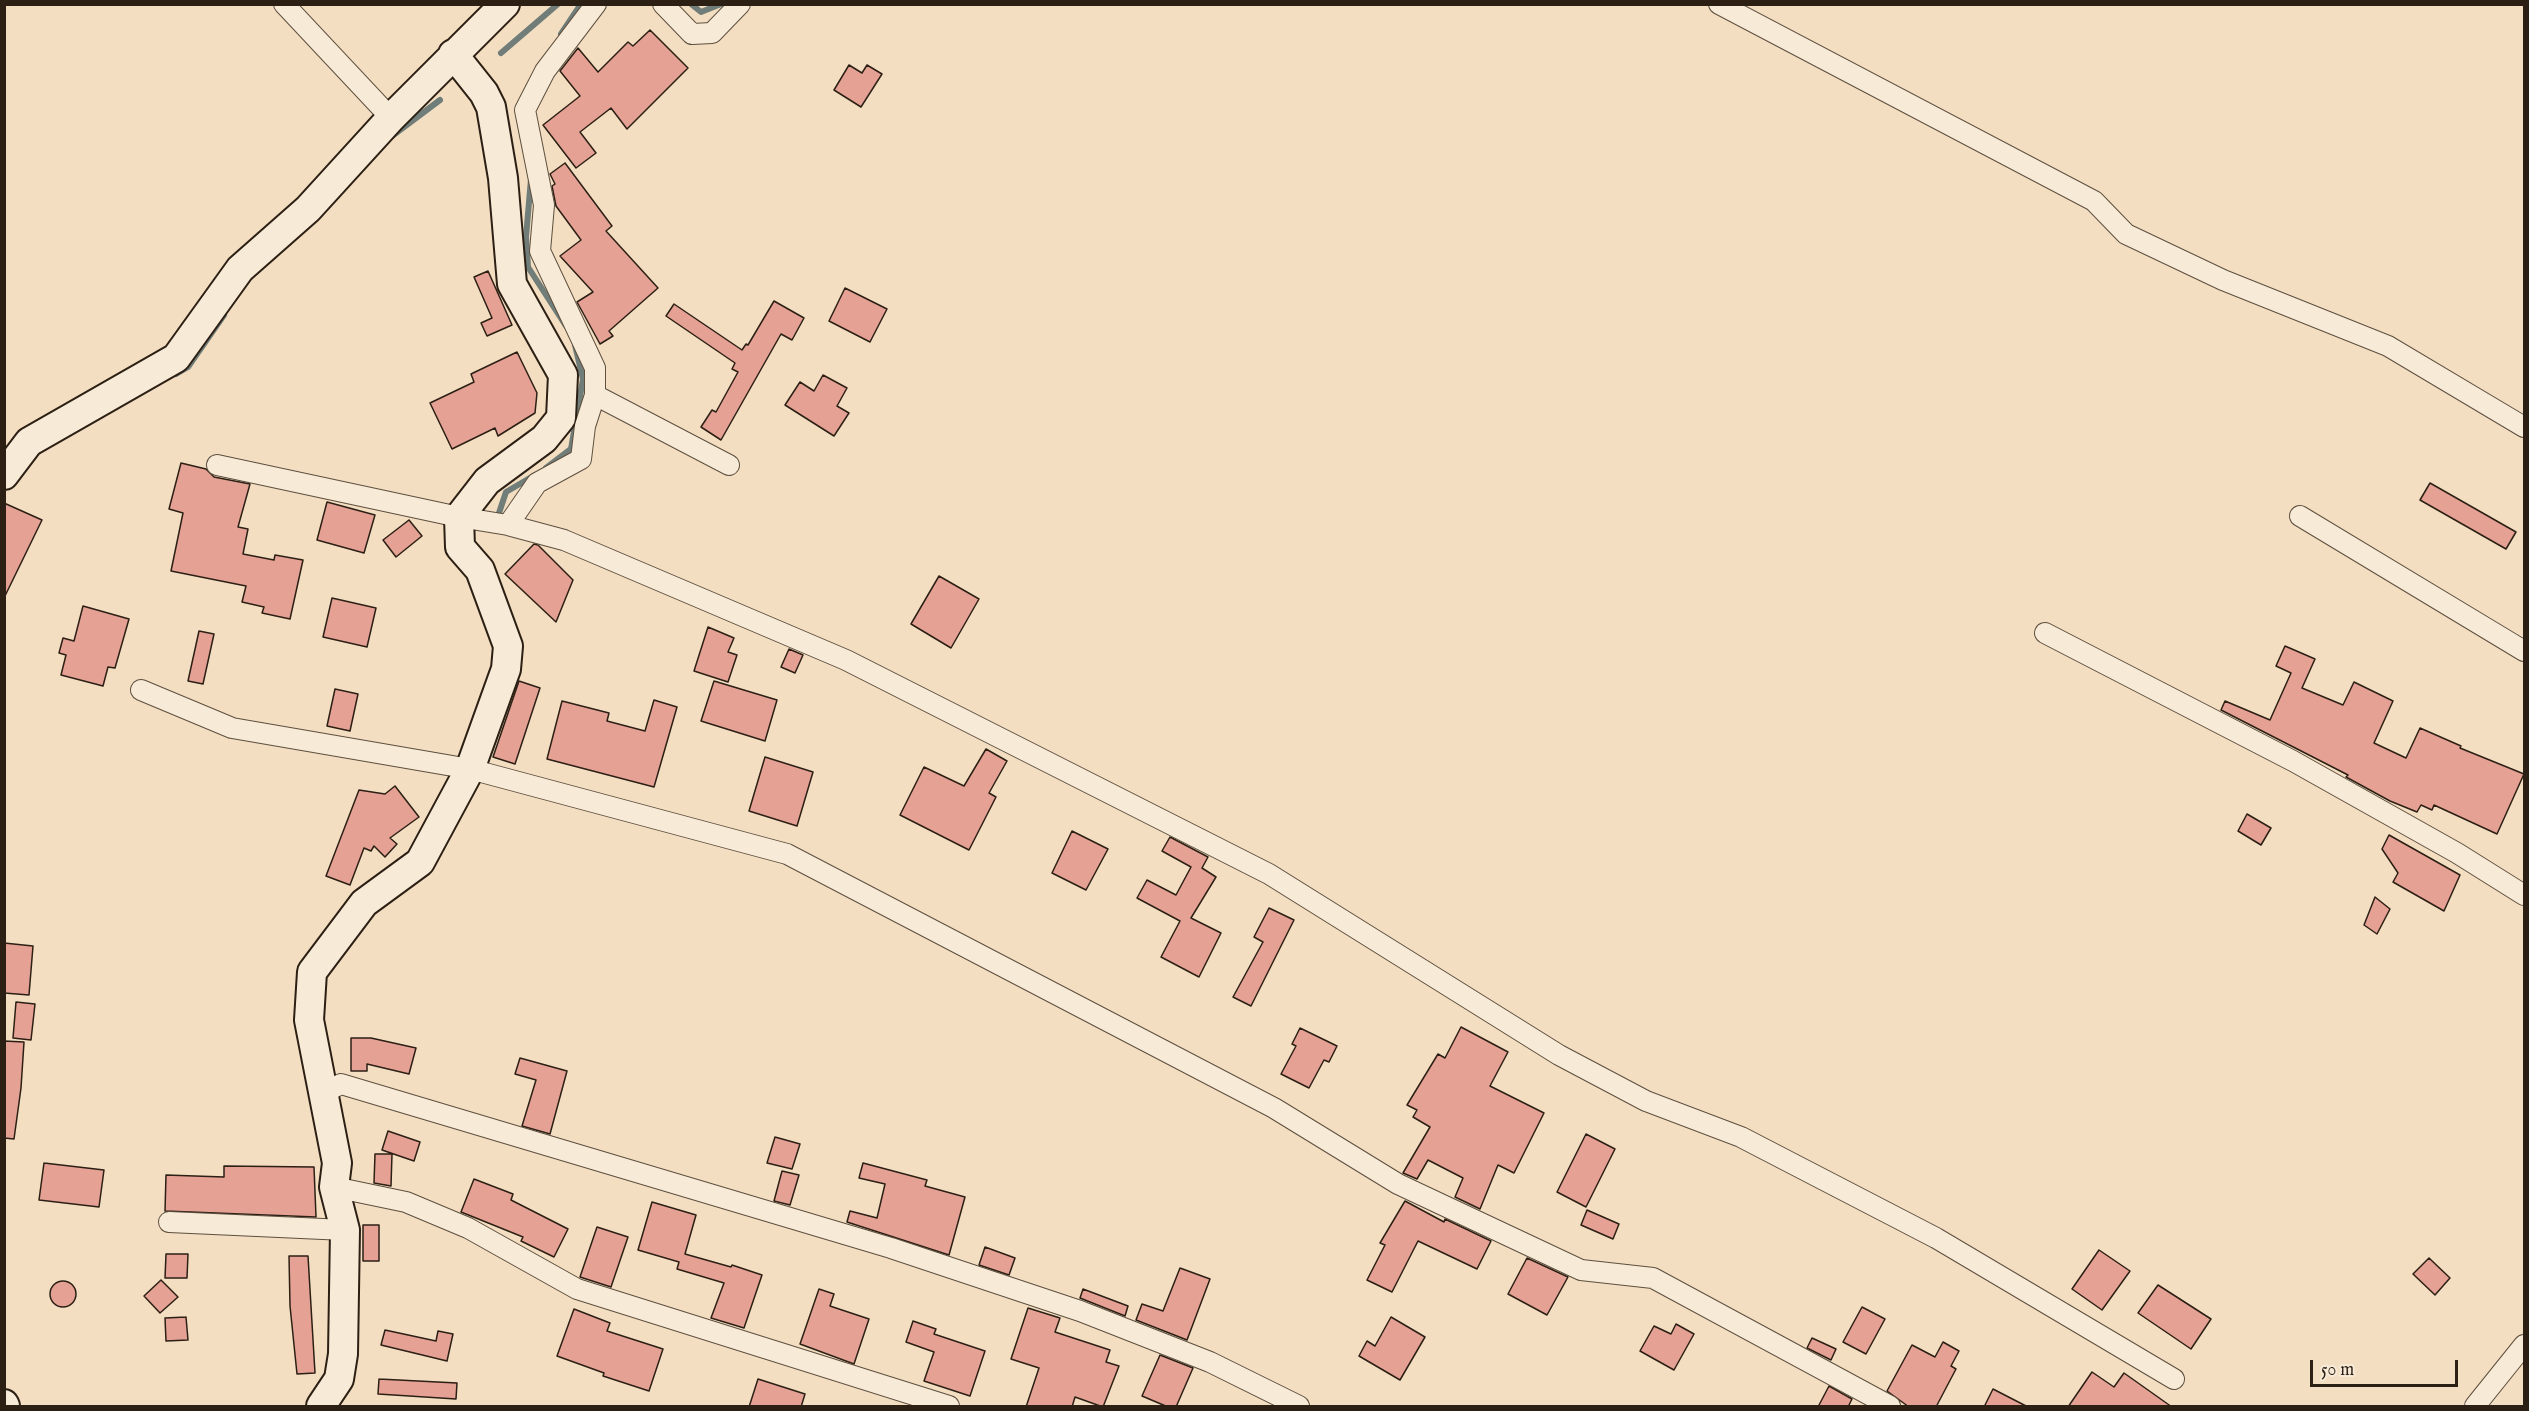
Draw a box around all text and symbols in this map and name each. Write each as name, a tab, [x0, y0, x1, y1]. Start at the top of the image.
scale bar	[2313, 1348, 2462, 1386]
text: 50 m	[2321, 1359, 2354, 1382]

